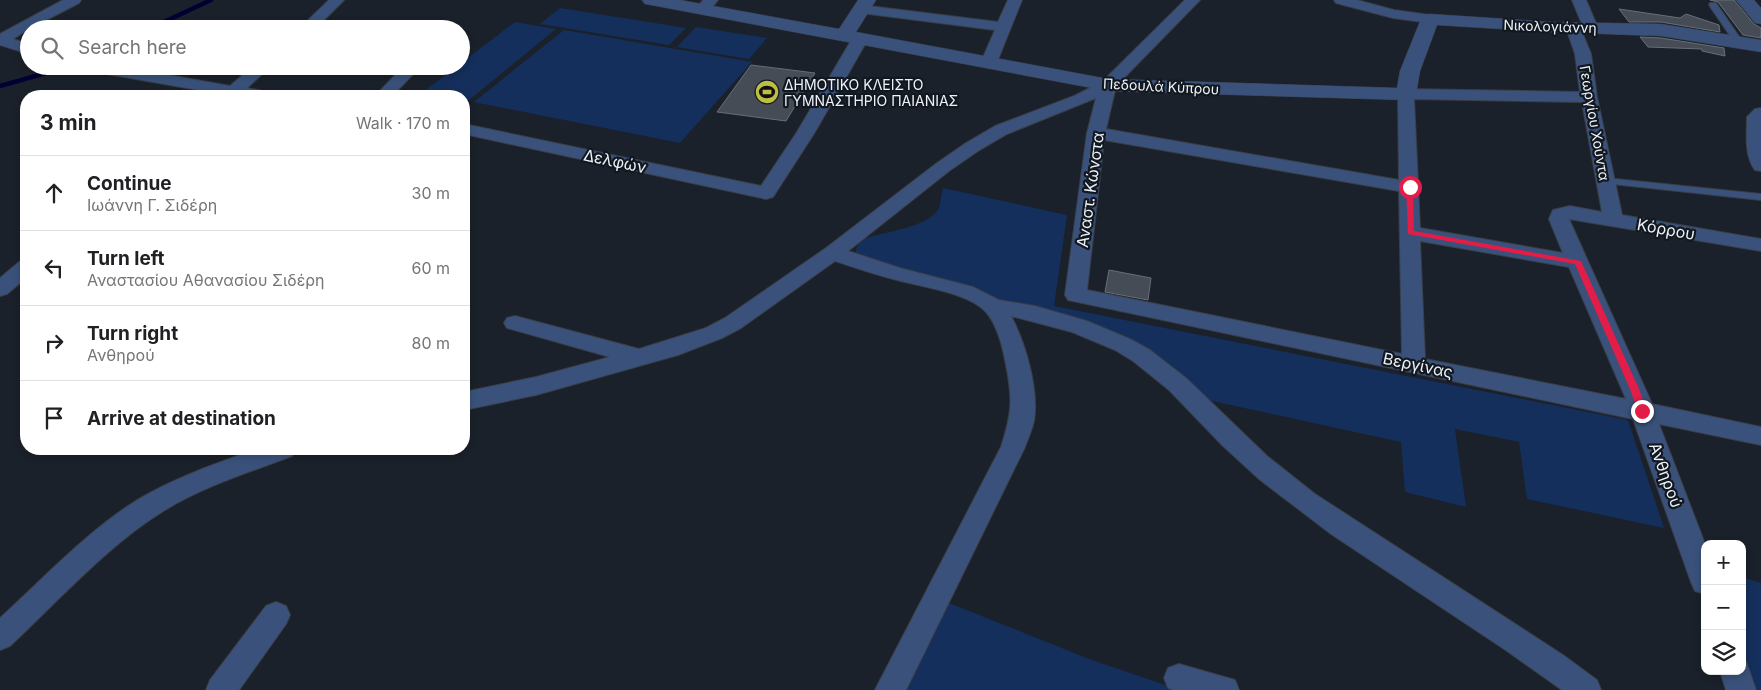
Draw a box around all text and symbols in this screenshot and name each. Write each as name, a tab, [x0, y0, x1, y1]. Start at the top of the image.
street label: Νικολογιάννη	[1503, 16, 1597, 36]
search box	[20, 20, 470, 75]
icon: search	[38, 34, 66, 62]
text: Search here	[78, 36, 187, 59]
street label: Γεωργίου Χούντα	[1577, 64, 1613, 182]
street label: Πεδουλά Κύπρου	[1103, 74, 1219, 98]
place label: ΔΗΜΟΤΙΚΟ ΚΛΕΙΣΤΟ ΓΥΜΝΑΣΤΗΡΙΟ ΠΑΙΑΝΙΑΣ	[784, 76, 958, 109]
sports icon: ΔΗΜΟΤΙΚΟ ΚΛΕΙΣΤΟ ΓΥΜΝΑΣΤΗΡΙΟ ΠΑΙΑΝΙΑΣ	[754, 79, 780, 105]
text: 3 min	[40, 110, 96, 135]
text: Walk · 170 m	[356, 113, 450, 133]
street label: Αναστ. Κώνστα	[1072, 131, 1108, 249]
street label: Δελφών	[582, 145, 648, 177]
text: Continue	[87, 172, 172, 195]
route start	[1399, 176, 1422, 199]
icon: ahead	[40, 179, 68, 207]
text: 30 m	[412, 183, 450, 203]
text: Ιωάννη Γ. Σιδέρη	[87, 195, 217, 215]
street label: Κόρρου	[1636, 214, 1696, 244]
text: Turn left	[87, 247, 165, 270]
icon: left	[40, 254, 68, 282]
text: 60 m	[411, 258, 450, 278]
text: Αναστασίου Αθανασίου Σιδέρη	[87, 270, 325, 290]
text: Turn right	[87, 322, 178, 345]
icon: right	[40, 329, 68, 357]
text: 80 m	[411, 333, 450, 353]
text: Ανθηρού	[87, 345, 155, 365]
street label: Βεργίνας	[1381, 348, 1455, 382]
route end	[1631, 400, 1654, 423]
icon: arrive	[40, 404, 68, 432]
text: Arrive at destination	[87, 407, 276, 430]
street label: Ανθηρού	[1645, 440, 1687, 510]
map controls	[1701, 540, 1746, 675]
button: +	[1701, 540, 1746, 585]
button: −	[1701, 585, 1746, 630]
button: layers	[1701, 630, 1746, 675]

